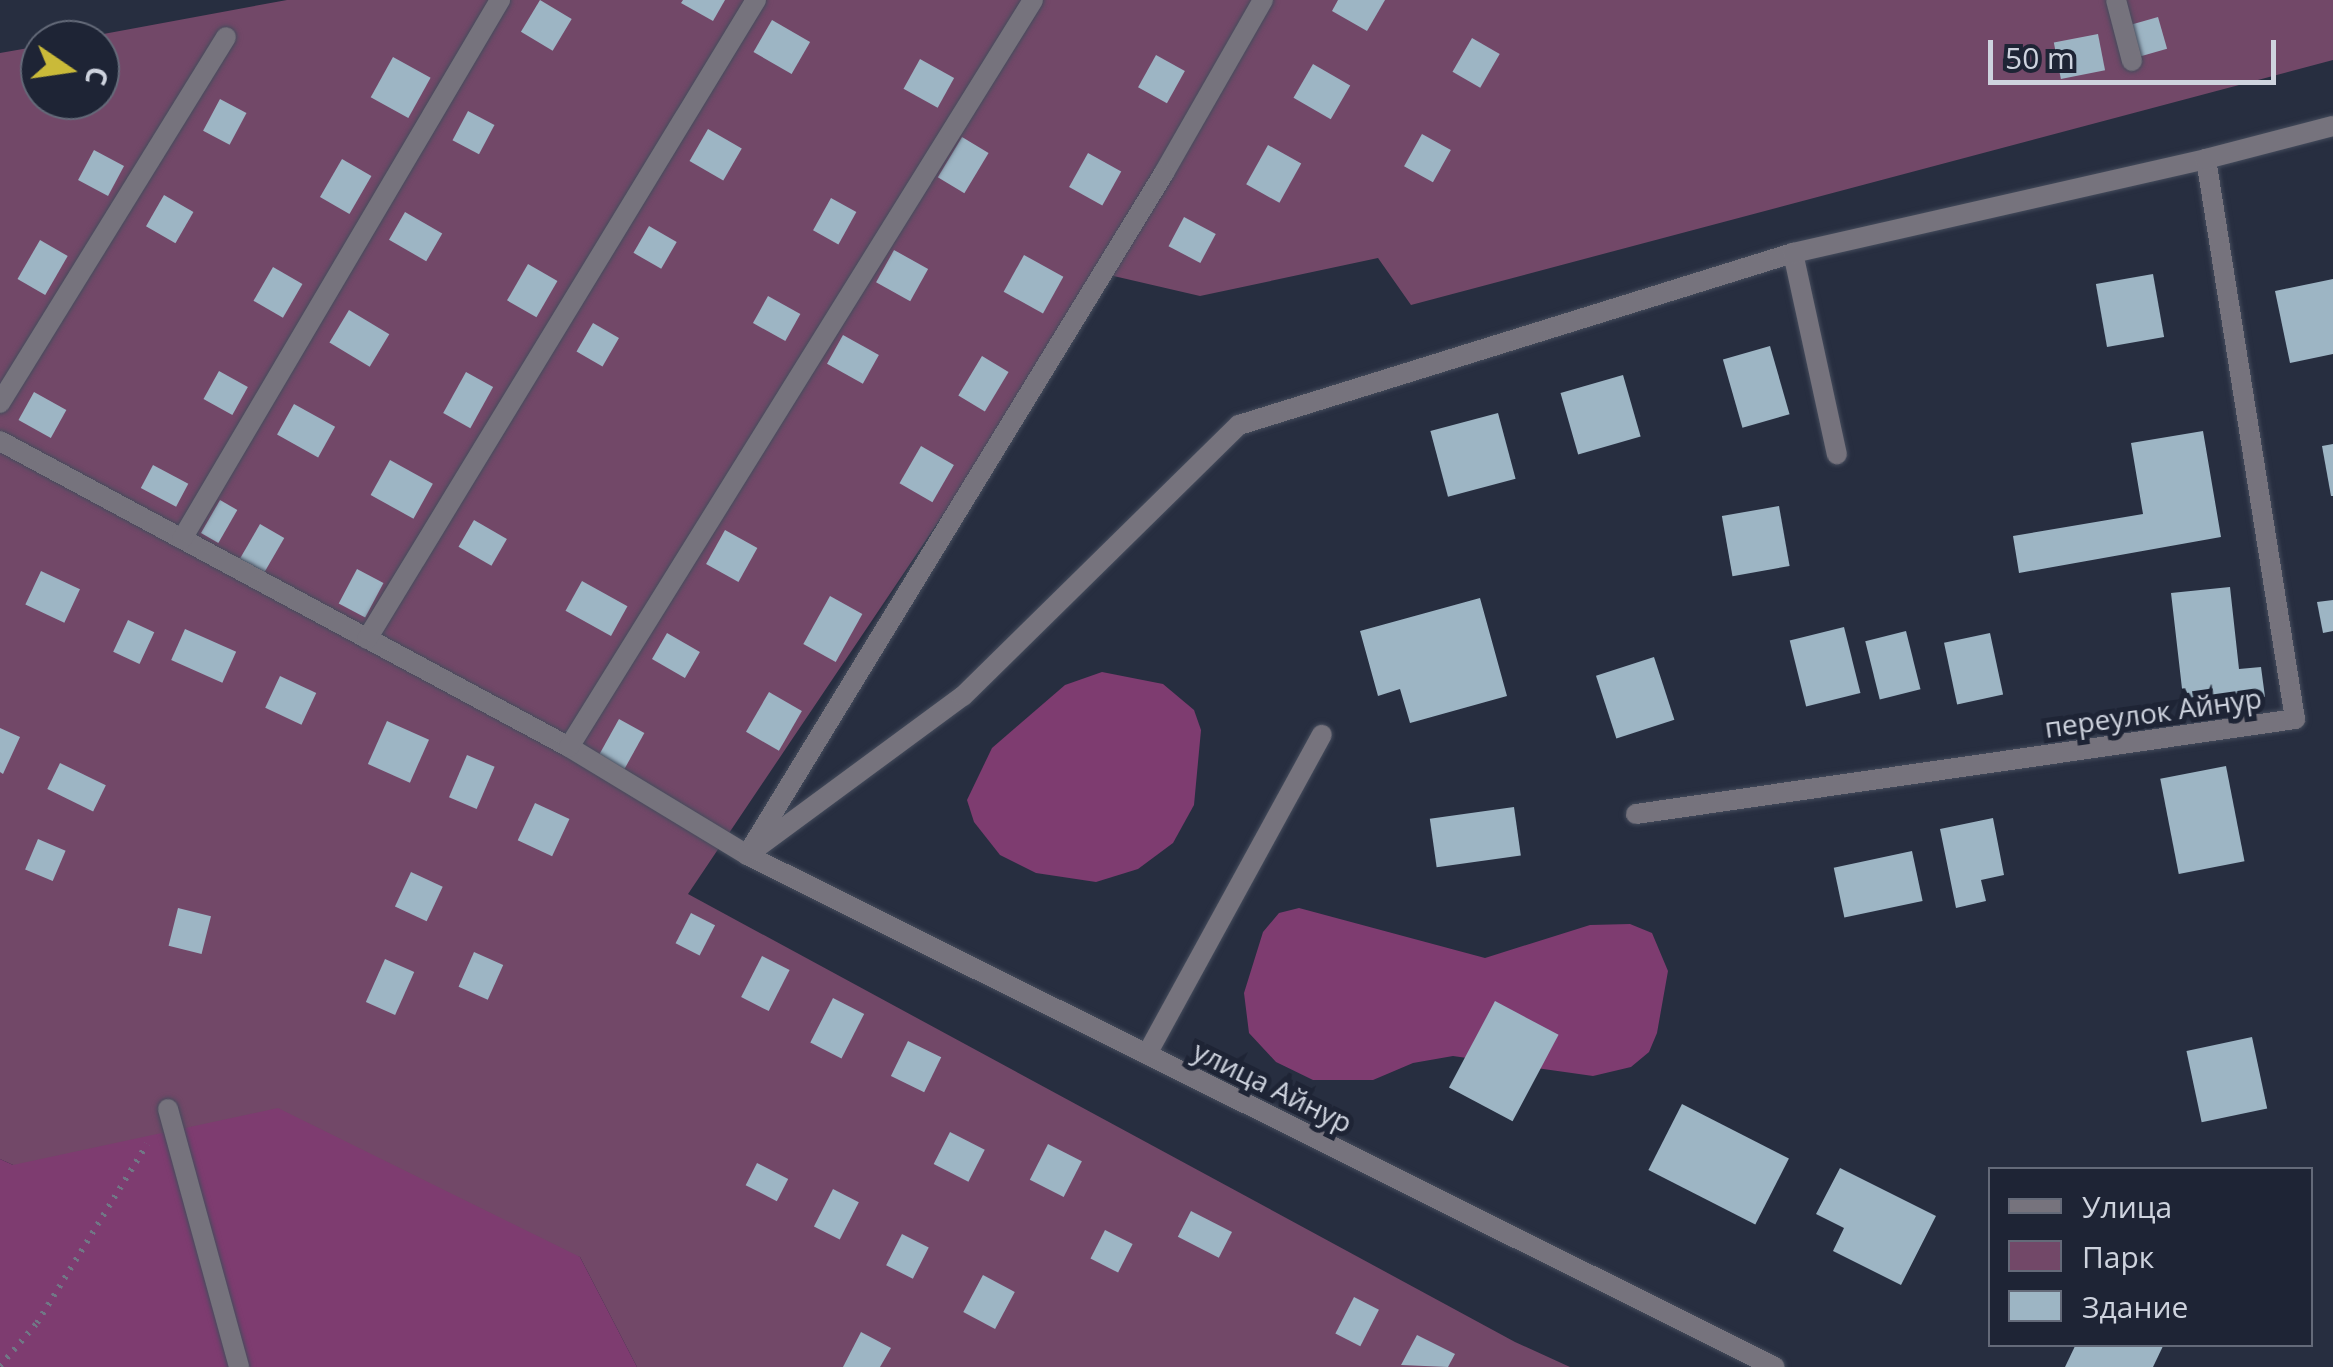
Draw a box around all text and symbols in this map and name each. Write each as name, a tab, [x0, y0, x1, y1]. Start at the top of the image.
north arrow	[20, 20, 120, 120]
scale bar	[1993, 20, 2280, 82]
text: 50 m	[2005, 37, 2075, 78]
text: С	[77, 63, 118, 89]
street label: переулок Айнур	[2042, 680, 2264, 744]
street label: улица Айнур	[1188, 1033, 1358, 1139]
legend	[1988, 1167, 2313, 1347]
text: Улица	[2082, 1186, 2172, 1227]
text: Парк	[2082, 1236, 2154, 1277]
text: Здание	[2082, 1286, 2188, 1327]

